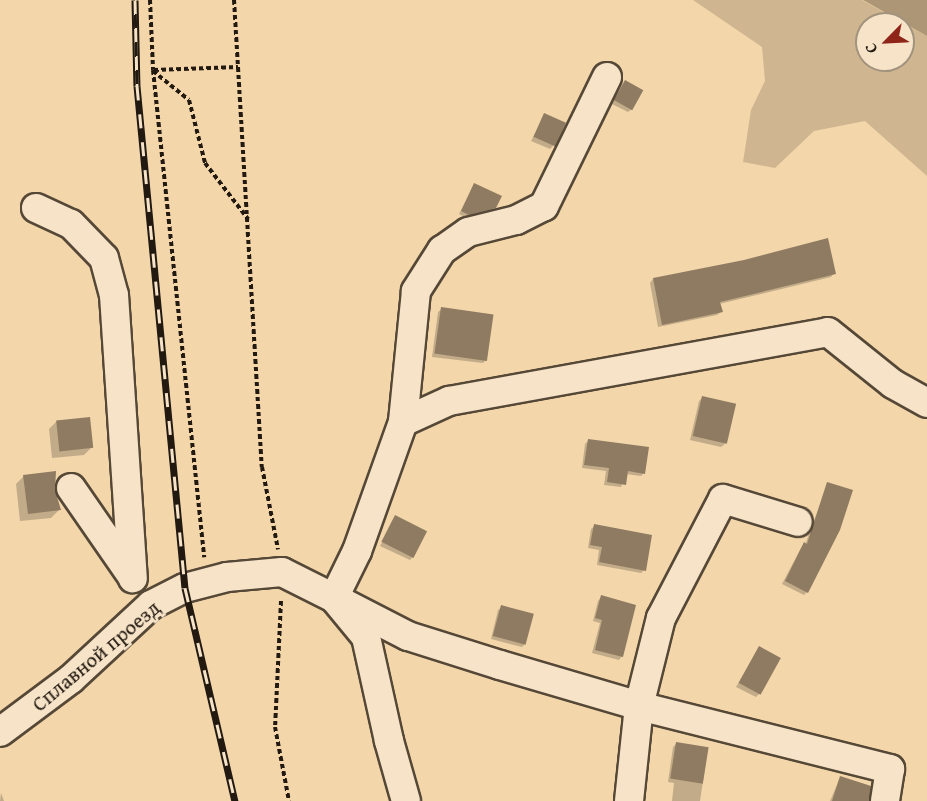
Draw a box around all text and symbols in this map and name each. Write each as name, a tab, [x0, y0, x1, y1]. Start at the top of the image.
north arrow	[855, 12, 915, 72]
text: С	[858, 40, 883, 58]
street label: Сплавной проезд	[27, 595, 165, 717]

